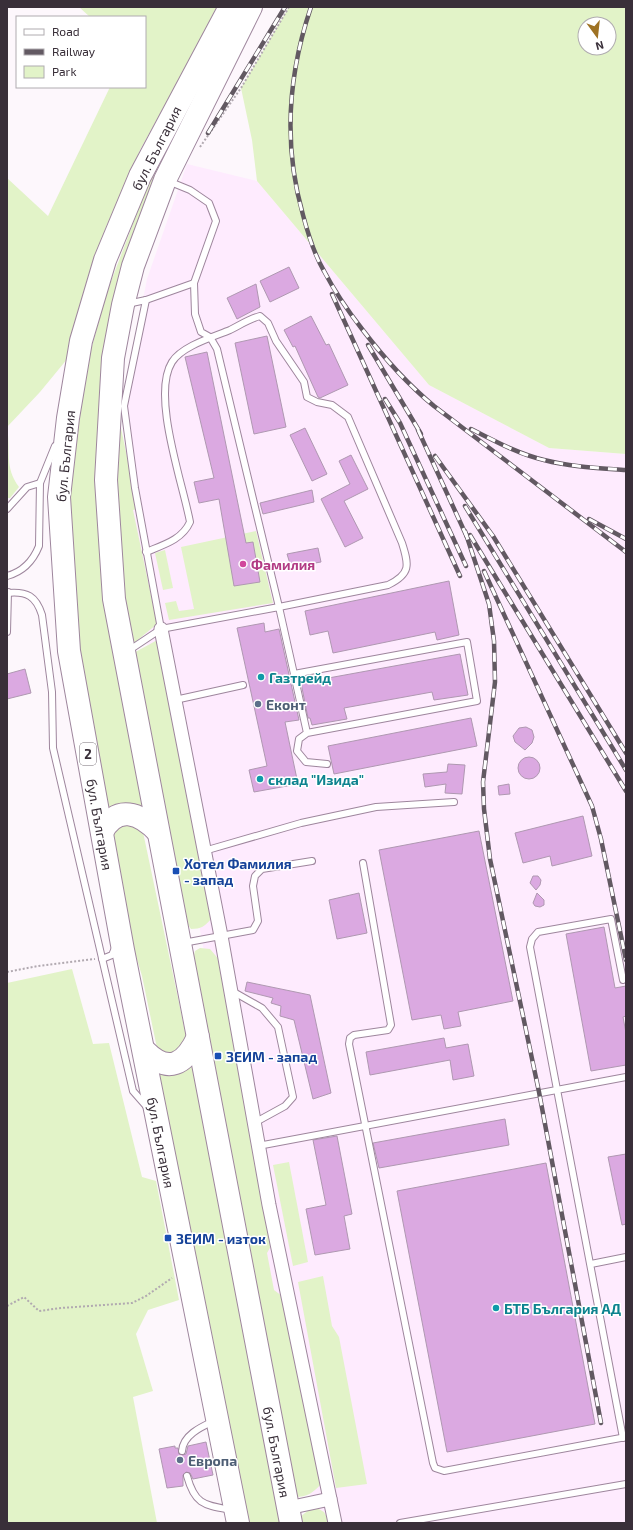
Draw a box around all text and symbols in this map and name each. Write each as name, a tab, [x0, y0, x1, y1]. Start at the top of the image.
legend	[16, 16, 146, 88]
north arrow	[577, 16, 617, 56]
text: Road	[52, 24, 80, 38]
text: N	[594, 39, 605, 53]
text: Railway	[52, 44, 96, 58]
text: Park	[52, 64, 77, 78]
street label: бул. България	[127, 103, 185, 193]
street label: бул. България	[52, 409, 78, 503]
place label: Фамилия	[251, 556, 315, 573]
marker: Фамилия	[238, 559, 248, 569]
place label: Газтрейд	[269, 669, 331, 686]
marker: Газтрейд	[256, 672, 266, 682]
place label: Еконт	[266, 696, 306, 713]
marker: Еконт	[253, 699, 263, 709]
road number: 2	[80, 743, 96, 765]
place label: склад "Изида"	[268, 771, 364, 788]
marker: склад "Изида"	[255, 774, 265, 784]
street label: бул. България	[84, 777, 117, 871]
place label: Хотел Фамилия - запад	[184, 855, 292, 888]
marker: Хотел Фамилия - запад	[171, 866, 181, 876]
place label: ЗЕИМ - запад	[226, 1048, 317, 1065]
marker: ЗЕИМ - запад	[213, 1051, 223, 1061]
street label: бул. България	[144, 1095, 179, 1189]
place label: ЗЕИМ - изток	[176, 1230, 266, 1247]
marker: ЗЕИМ - изток	[163, 1233, 173, 1243]
place label: БТБ България АД	[504, 1300, 622, 1317]
marker: БТБ България АД	[491, 1303, 501, 1313]
street label: бул. България	[260, 1405, 294, 1499]
place label: Европа	[188, 1452, 237, 1469]
marker: Европа	[175, 1455, 185, 1465]

